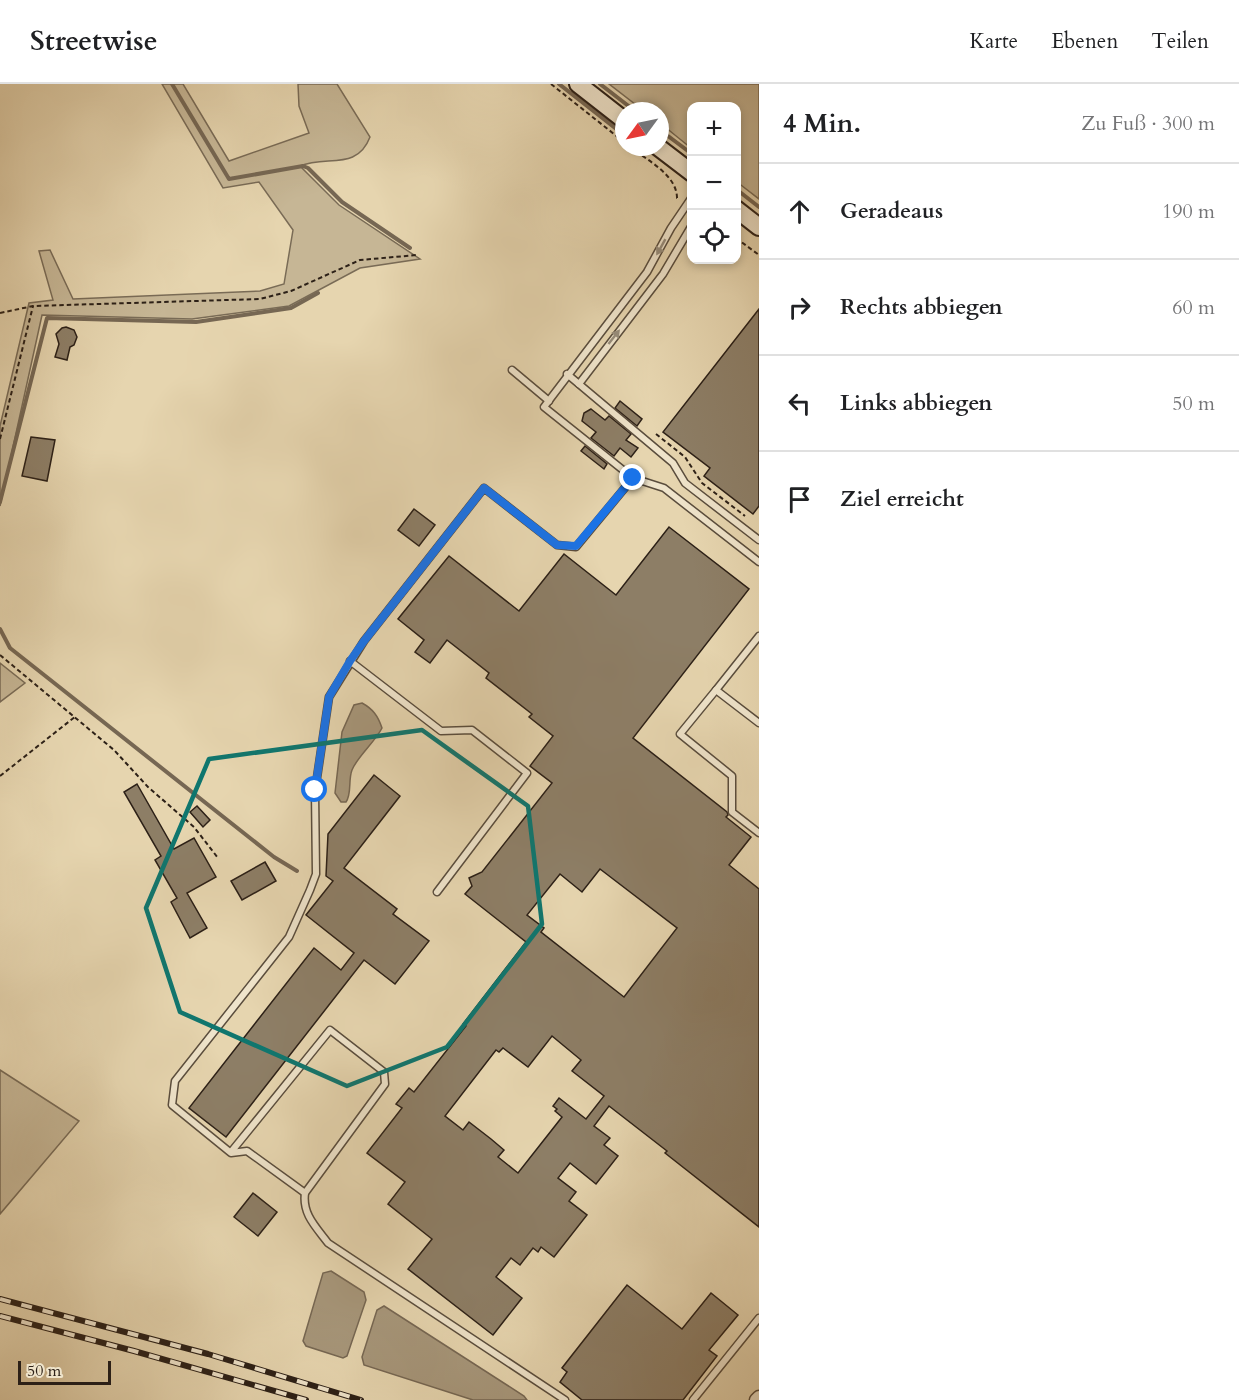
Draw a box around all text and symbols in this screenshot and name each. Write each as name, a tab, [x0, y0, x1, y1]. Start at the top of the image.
text: Streetwise	[30, 22, 158, 60]
text: Karte	[970, 27, 1018, 56]
text: Ebenen	[1051, 27, 1118, 56]
text: Teilen	[1151, 27, 1209, 56]
north arrow	[615, 102, 669, 156]
map controls	[687, 102, 741, 264]
button: +	[687, 102, 741, 156]
text: 4 Min.	[783, 106, 861, 141]
text: Zu Fuß · 300 m	[1081, 110, 1215, 137]
button: −	[687, 156, 741, 210]
icon: ahead	[783, 195, 816, 228]
text: Geradeaus	[840, 196, 943, 226]
text: 190 m	[1162, 198, 1215, 225]
button: locate	[687, 210, 741, 264]
one-way arrow	[656, 238, 666, 255]
icon: right	[783, 291, 816, 324]
text: Rechts abbiegen	[840, 292, 1003, 322]
text: 60 m	[1172, 294, 1215, 321]
one-way arrow	[608, 330, 620, 345]
icon: left	[783, 387, 816, 420]
text: Links abbiegen	[840, 388, 992, 418]
text: 50 m	[1172, 390, 1215, 417]
route end	[619, 464, 645, 490]
icon: arrive	[783, 483, 816, 516]
text: Ziel erreicht	[840, 484, 964, 514]
route start	[301, 776, 327, 802]
scale bar	[18, 1358, 111, 1386]
text: 50 m	[27, 1360, 61, 1382]

